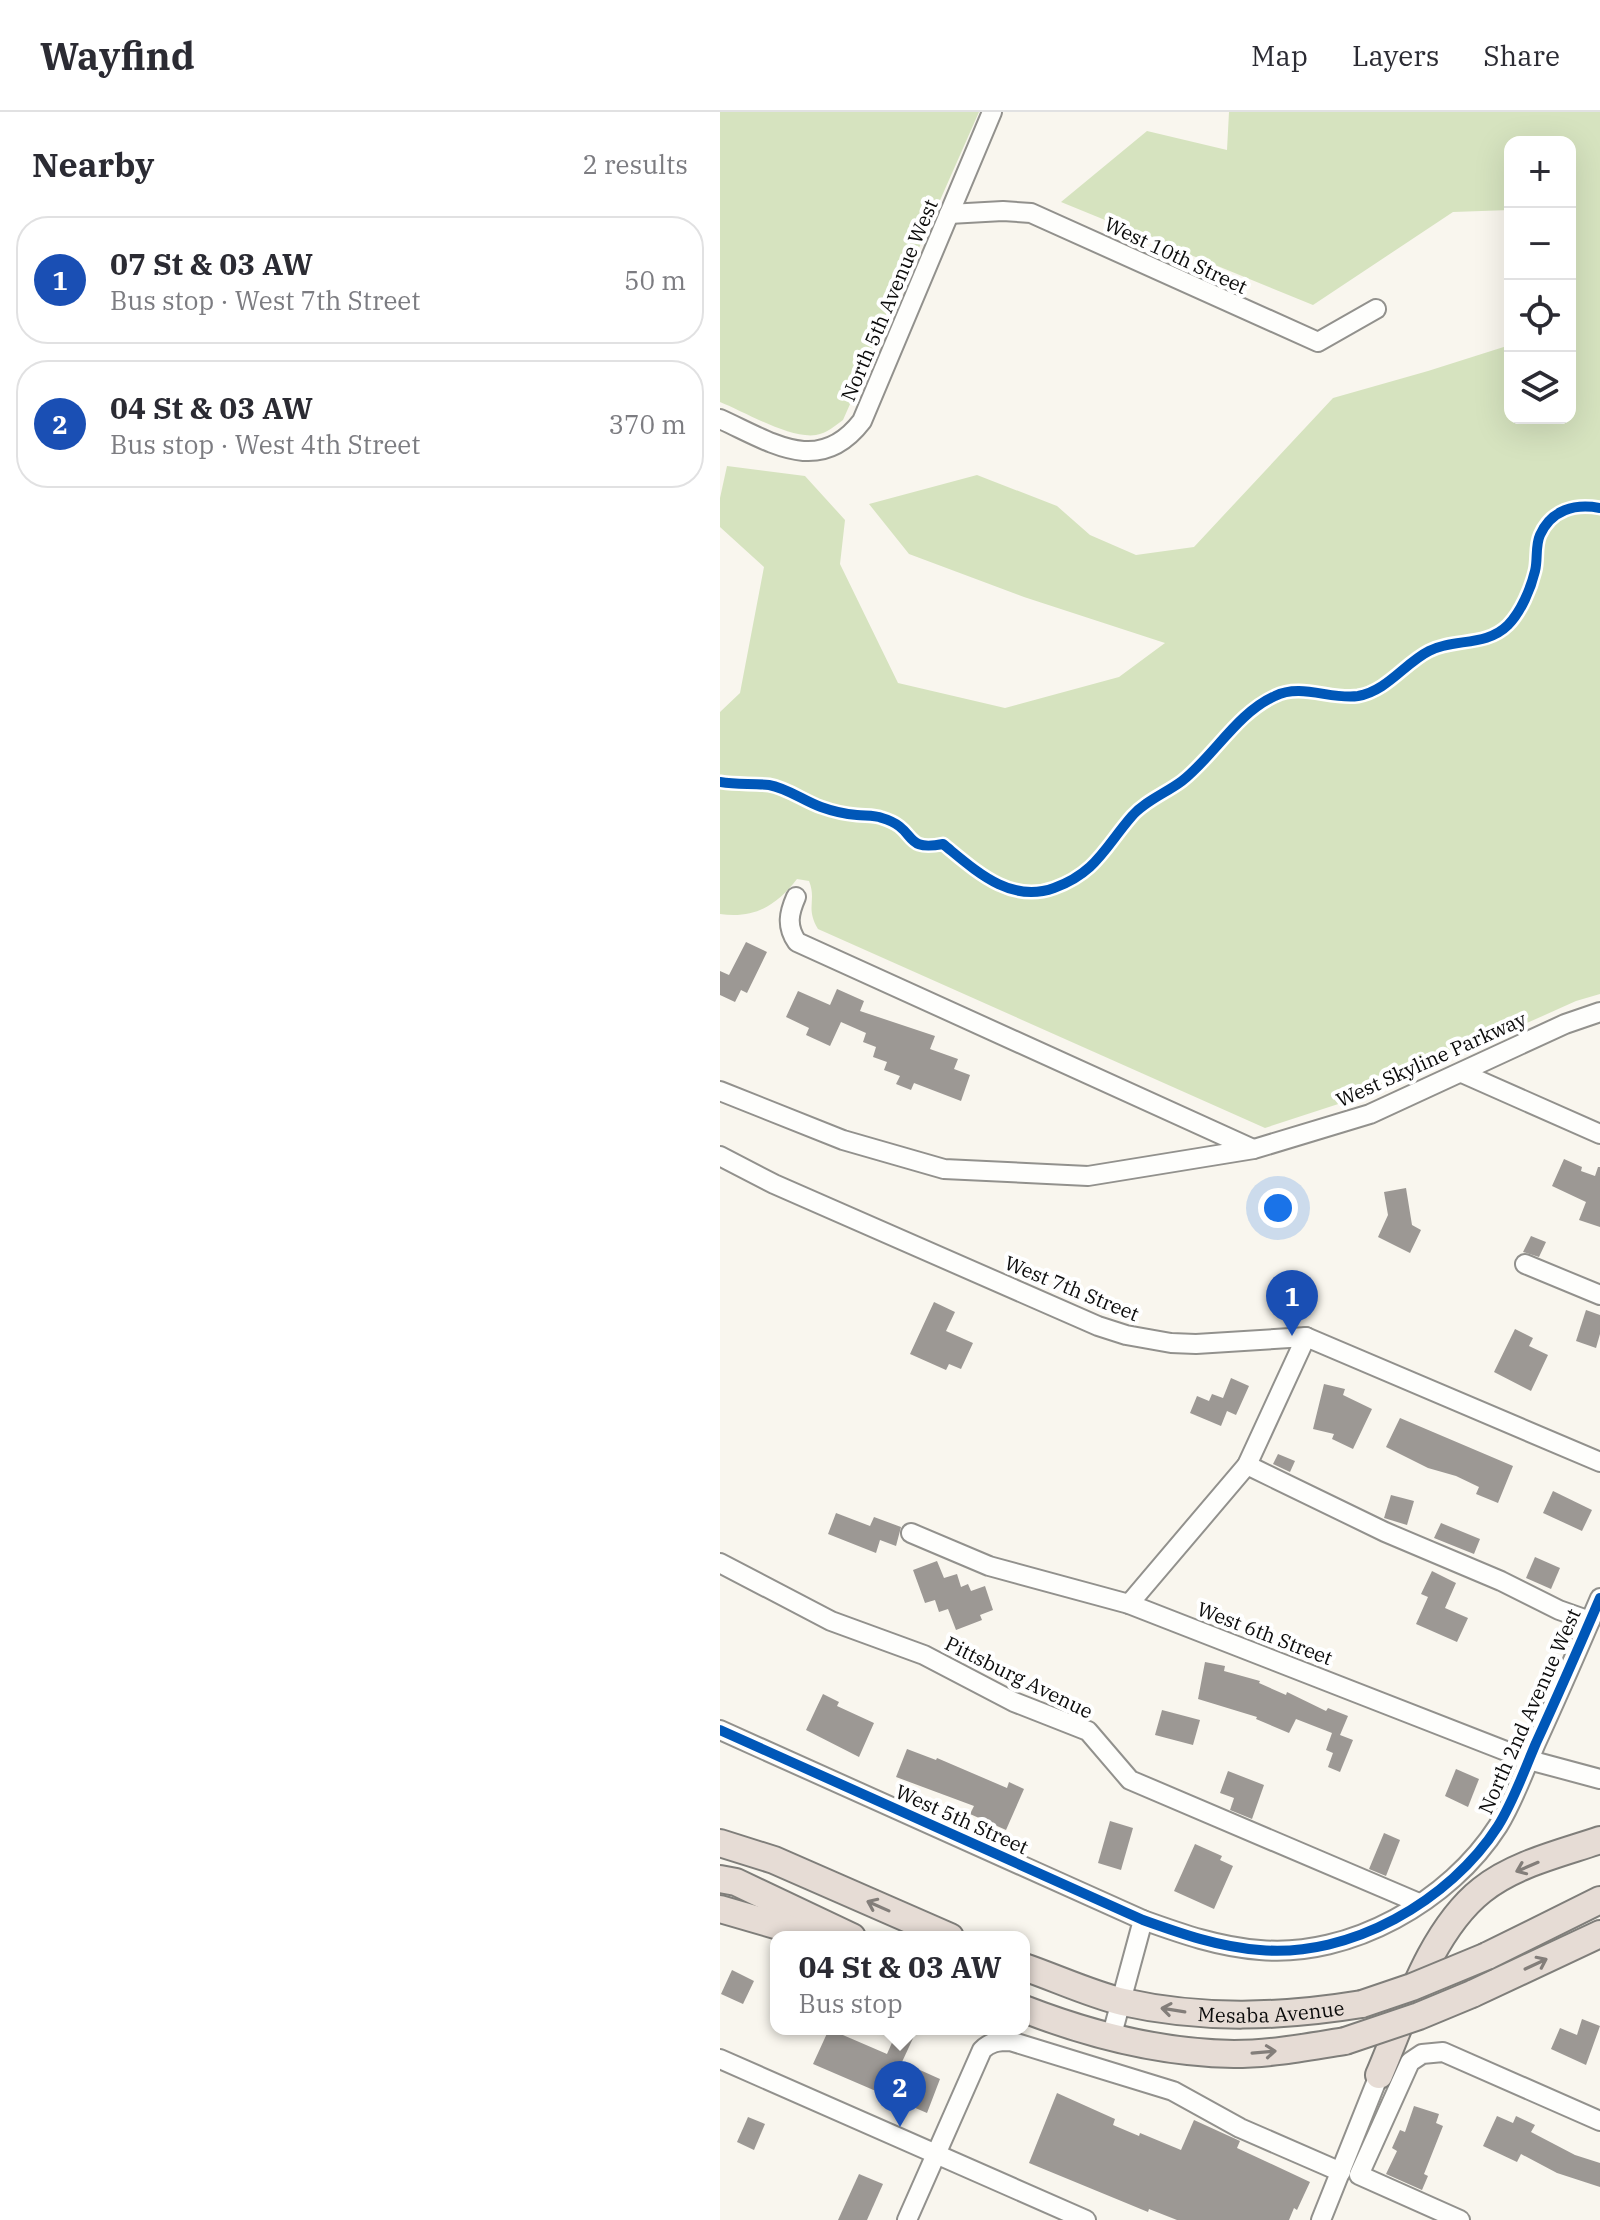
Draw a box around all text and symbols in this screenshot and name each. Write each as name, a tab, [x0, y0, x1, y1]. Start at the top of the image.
text: Wayfind	[40, 31, 195, 80]
text: Map	[1251, 37, 1308, 74]
text: Layers	[1352, 37, 1439, 74]
text: Share	[1483, 37, 1560, 74]
map controls	[1504, 136, 1576, 424]
button: +	[1504, 136, 1576, 208]
text: Nearby	[32, 142, 154, 186]
text: 2 results	[582, 147, 688, 181]
street label: North 5th Avenue West	[834, 195, 944, 405]
button: −	[1504, 208, 1576, 280]
street label: West 10th Street	[1100, 210, 1252, 300]
text: 07 St & 03 AW	[110, 244, 313, 283]
text: 1	[52, 263, 68, 297]
text: 50 m	[624, 263, 686, 297]
button: locate	[1504, 280, 1576, 352]
text: Bus stop · West 7th Street	[110, 283, 420, 317]
button: layers	[1504, 352, 1576, 424]
text: 04 St & 03 AW	[110, 388, 313, 427]
text: 2	[52, 407, 68, 441]
text: 370 m	[608, 407, 686, 441]
text: Bus stop · West 4th Street	[110, 427, 420, 461]
street label: West Skyline Parkway	[1332, 1005, 1531, 1113]
your location	[1258, 1188, 1298, 1228]
street label: West 7th Street	[1001, 1249, 1143, 1327]
pin: 1	[1266, 1270, 1318, 1336]
street label: West 6th Street	[1193, 1595, 1337, 1671]
street label: North 2nd Avenue West	[1471, 1604, 1587, 1818]
street label: Pittsburg Avenue	[941, 1629, 1097, 1725]
street label: West 5th Street	[891, 1778, 1033, 1860]
one-way arrow	[1515, 1860, 1540, 1875]
one-way arrow	[867, 1897, 891, 1912]
popup	[770, 1931, 1030, 2035]
text: 04 St & 03 AW	[799, 1947, 1001, 1986]
one-way arrow	[1524, 1956, 1548, 1971]
text: Bus stop	[799, 1986, 903, 2020]
street label: Mesaba Avenue	[1197, 1993, 1346, 2028]
one-way arrow	[1161, 2002, 1187, 2017]
one-way arrow	[1250, 2044, 1277, 2059]
pin: 2	[874, 2061, 926, 2127]

